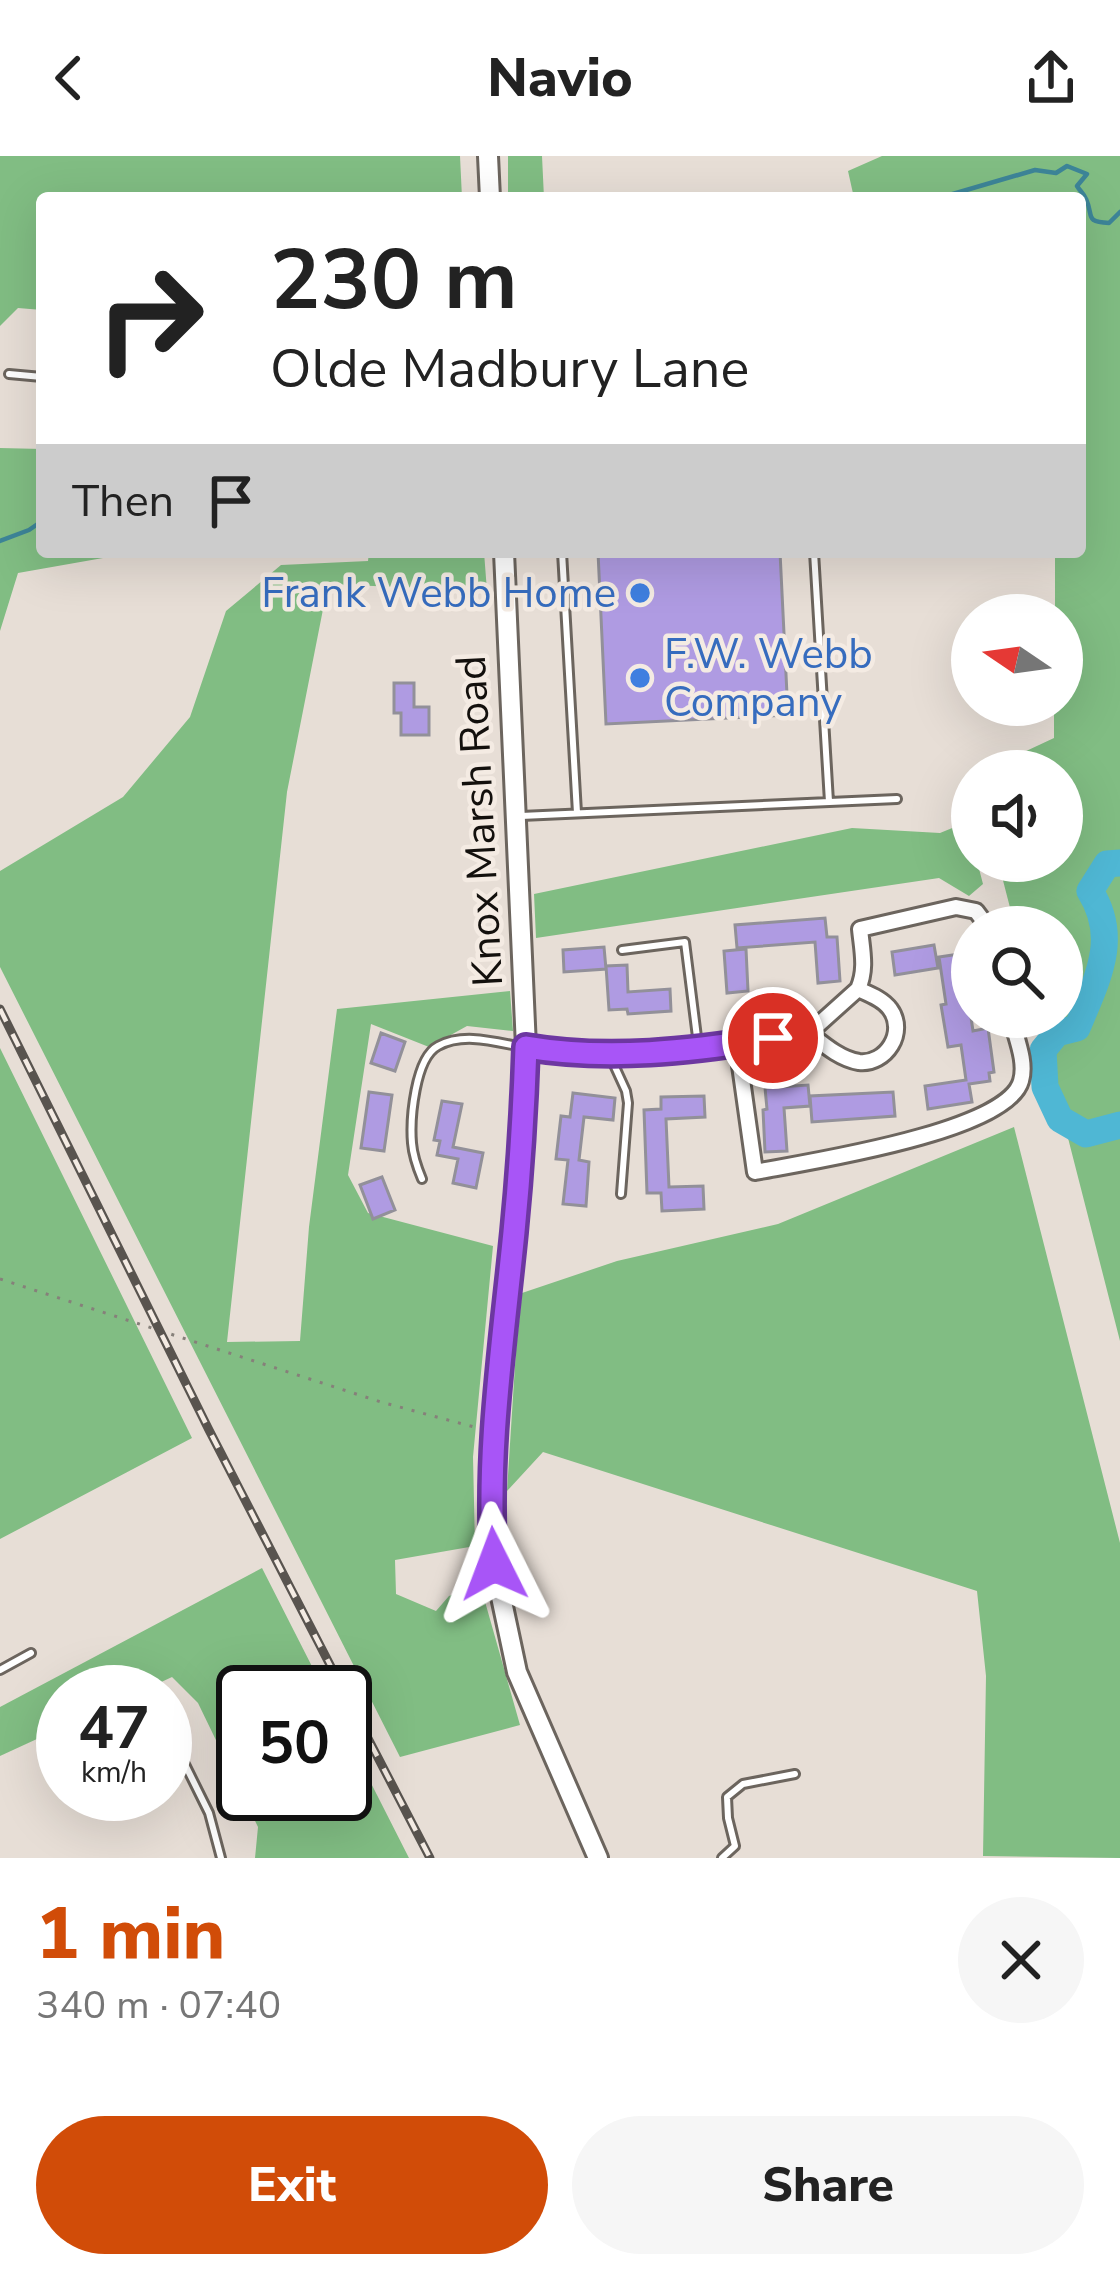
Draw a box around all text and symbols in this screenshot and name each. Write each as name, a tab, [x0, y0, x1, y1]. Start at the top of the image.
text: Navio	[487, 41, 633, 115]
icon: back	[36, 45, 102, 111]
icon: share	[1018, 45, 1084, 111]
text: 230 m	[270, 223, 518, 338]
icon: right	[72, 240, 228, 396]
text: Olde Madbury Lane	[270, 332, 749, 406]
icon: arrive	[198, 468, 264, 534]
text: Then	[72, 471, 174, 532]
place label: Frank Webb Home	[261, 565, 616, 622]
marker: Frank Webb Home	[627, 580, 653, 606]
north arrow	[951, 594, 1083, 726]
map controls	[951, 594, 1083, 1038]
place label: F.W. Webb Company	[664, 626, 873, 731]
street label: Knox Marsh Road	[443, 654, 517, 988]
marker: F.W. Webb Company	[627, 665, 653, 691]
button: sound	[951, 750, 1083, 882]
button: search	[951, 906, 1083, 1038]
pin	[722, 987, 824, 1089]
icon: arrive	[740, 1005, 806, 1071]
position arrow	[431, 1501, 557, 1627]
speed limit sign: 50	[216, 1665, 372, 1821]
text: 47	[78, 1687, 150, 1769]
text: km/h	[81, 1752, 147, 1793]
text: 1 min	[36, 1885, 225, 1983]
button: close	[958, 1897, 1084, 2023]
text: 340 m · 07:40	[36, 1979, 281, 2032]
button: Exit	[36, 2116, 548, 2254]
button: Share	[572, 2116, 1084, 2254]

